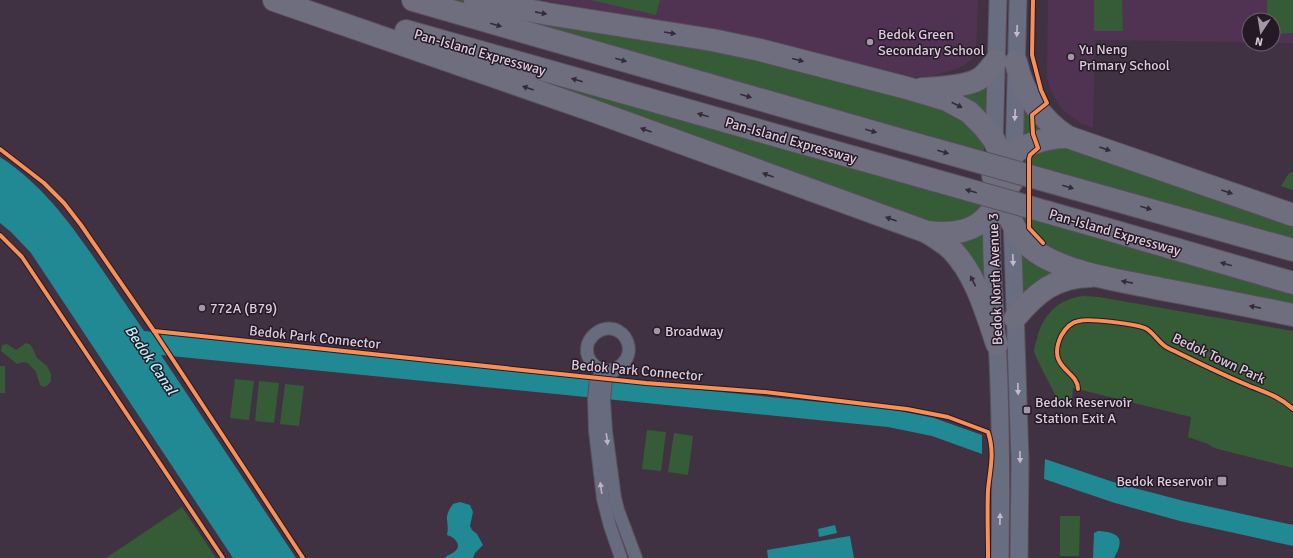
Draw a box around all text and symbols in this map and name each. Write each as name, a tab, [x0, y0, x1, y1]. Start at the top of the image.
one-way arrow	[535, 10, 547, 16]
north arrow	[1241, 12, 1281, 52]
one-way arrow	[490, 22, 502, 28]
one-way arrow	[1014, 25, 1020, 38]
street label: Pan-Island Expressway	[412, 26, 548, 80]
place label: Bedok Green Secondary School	[878, 26, 985, 59]
one-way arrow	[663, 30, 676, 36]
text: N	[1254, 34, 1264, 48]
marker: Bedok Green Secondary School	[865, 37, 875, 47]
place label: Yu Neng Primary School	[1079, 41, 1170, 74]
marker: Yu Neng Primary School	[1066, 52, 1076, 62]
one-way arrow	[615, 57, 627, 63]
one-way arrow	[792, 57, 804, 63]
one-way arrow	[571, 77, 583, 83]
one-way arrow	[522, 85, 534, 91]
one-way arrow	[740, 93, 752, 99]
one-way arrow	[951, 102, 963, 109]
one-way arrow	[1012, 109, 1018, 122]
one-way arrow	[696, 112, 708, 118]
street label: Pan-Island Expressway	[723, 114, 859, 168]
one-way arrow	[640, 127, 652, 133]
one-way arrow	[864, 129, 877, 135]
one-way arrow	[1099, 147, 1111, 153]
one-way arrow	[937, 149, 949, 155]
one-way arrow	[762, 171, 774, 177]
one-way arrow	[1062, 184, 1074, 190]
one-way arrow	[965, 188, 977, 194]
one-way arrow	[1222, 190, 1234, 196]
street label: Pan-Island Expressway	[1047, 206, 1183, 260]
one-way arrow	[1140, 206, 1152, 212]
street label: Bedok North Avenue 3	[985, 212, 1006, 346]
one-way arrow	[884, 215, 896, 221]
one-way arrow	[1010, 254, 1016, 267]
one-way arrow	[1219, 261, 1231, 267]
one-way arrow	[970, 276, 976, 287]
one-way arrow	[1121, 279, 1133, 285]
place label: 772A (B79)	[210, 300, 277, 317]
marker: 772A (B79)	[197, 303, 207, 313]
one-way arrow	[1249, 304, 1261, 310]
water label: Bedok Canal	[121, 322, 182, 399]
street label: Bedok Park Connector	[248, 322, 382, 353]
place label: Broadway	[665, 323, 724, 340]
marker: Broadway	[652, 326, 662, 336]
street label: Bedok Town Park	[1169, 329, 1268, 387]
street label: Bedok Park Connector	[570, 356, 704, 385]
one-way arrow	[1015, 383, 1022, 395]
place label: Bedok Reservoir Station Exit A	[1035, 394, 1132, 427]
marker: Bedok Reservoir Station Exit A	[1022, 405, 1032, 415]
one-way arrow	[604, 433, 610, 445]
one-way arrow	[1017, 451, 1023, 464]
place label: Bedok Reservoir	[1116, 473, 1214, 490]
marker: Bedok Reservoir	[1216, 475, 1228, 487]
one-way arrow	[598, 482, 604, 494]
one-way arrow	[997, 512, 1003, 525]

